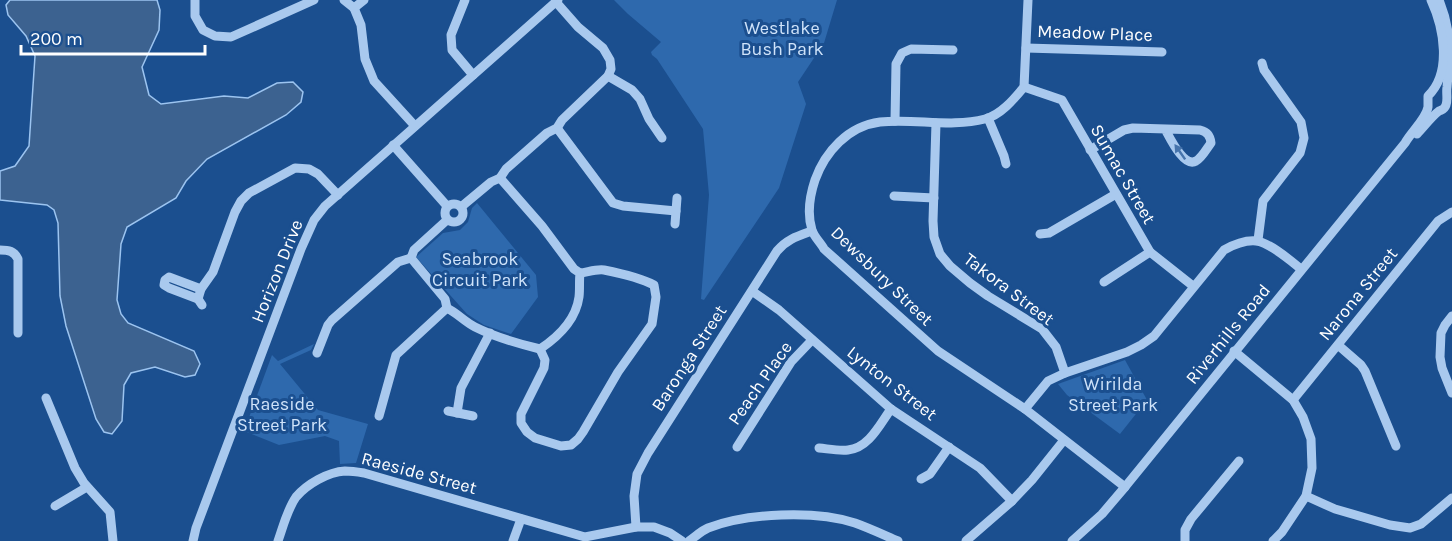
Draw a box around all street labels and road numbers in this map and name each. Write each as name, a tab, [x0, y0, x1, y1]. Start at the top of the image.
street label: Meadow Place	[1037, 20, 1153, 46]
street label: Sumac Street	[1086, 120, 1161, 228]
street label: Horizon Drive	[246, 216, 308, 326]
street label: Dewsbury Street	[826, 222, 938, 331]
street label: Narona Street	[1314, 243, 1402, 345]
street label: Takora Street	[959, 248, 1059, 330]
street label: Riverhills Road	[1181, 279, 1275, 389]
street label: Baronga Street	[647, 301, 732, 415]
street label: Peach Place	[723, 337, 797, 429]
street label: Lynton Street	[843, 341, 942, 425]
street label: Raeside Street	[359, 447, 479, 499]

